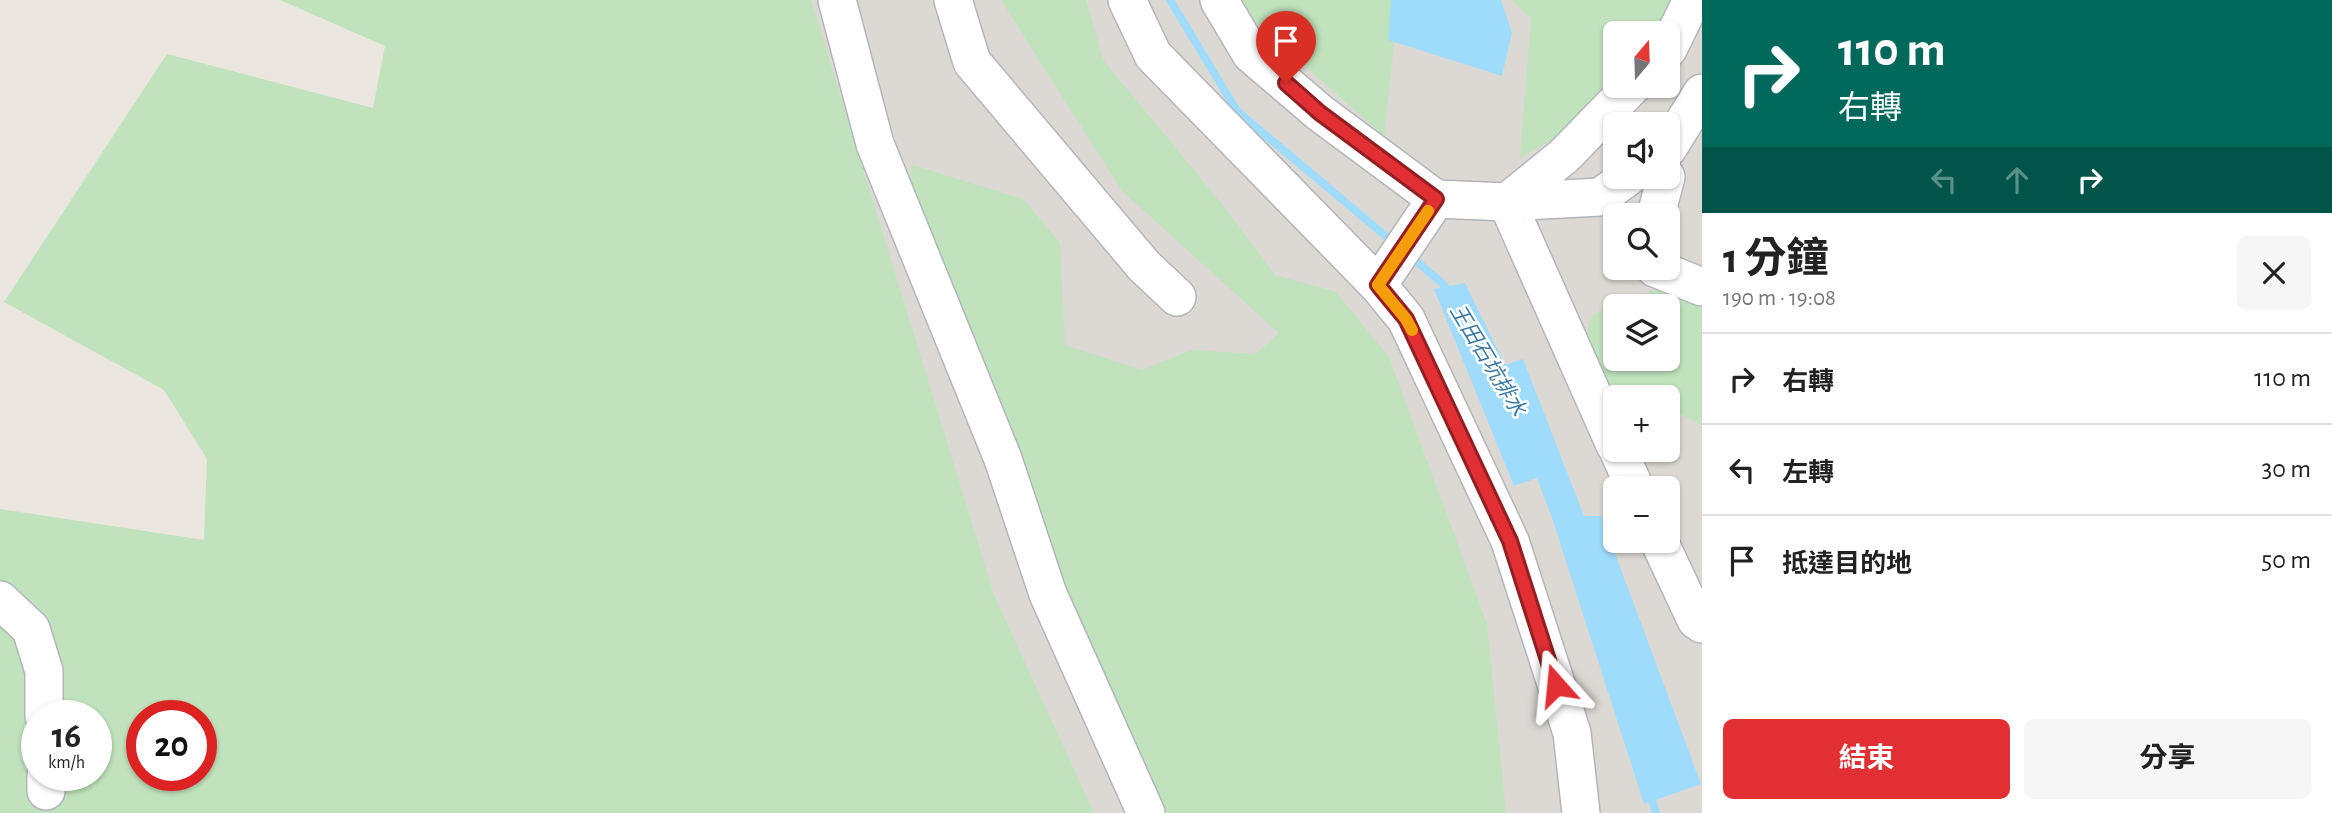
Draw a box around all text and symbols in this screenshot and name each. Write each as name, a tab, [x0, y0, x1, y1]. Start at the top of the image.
pin	[1256, 11, 1316, 83]
north arrow	[1603, 21, 1680, 98]
map controls	[1603, 21, 1680, 553]
icon: arrive	[1267, 22, 1305, 60]
text: 110 m	[1838, 26, 1946, 75]
icon: right	[1723, 28, 1814, 119]
text: 右轉	[1838, 92, 1902, 124]
button: sound	[1603, 112, 1680, 189]
icon: left	[1925, 161, 1963, 199]
icon: ahead	[1998, 161, 2036, 199]
icon: right	[2071, 161, 2109, 199]
button: search	[1603, 203, 1680, 280]
button: close	[2237, 236, 2311, 310]
text: 1 分鐘	[1723, 238, 1828, 280]
text: 190 m · 19:08	[1723, 287, 1836, 310]
button: layers	[1603, 294, 1680, 371]
water label: 王田石坑排水	[1446, 300, 1530, 421]
icon: right	[1723, 360, 1761, 398]
text: 110 m	[2254, 365, 2311, 391]
text: 右轉	[1782, 369, 1834, 395]
button: +	[1603, 385, 1680, 462]
icon: left	[1723, 451, 1761, 489]
text: 30 m	[2261, 456, 2311, 482]
text: 左轉	[1782, 460, 1834, 486]
button: −	[1603, 476, 1680, 553]
icon: arrive	[1723, 542, 1761, 580]
text: 50 m	[2261, 547, 2311, 573]
text: 抵達目的地	[1782, 551, 1912, 577]
position arrow	[1519, 648, 1593, 722]
speed limit sign: 20	[126, 700, 217, 791]
text: 16	[52, 719, 81, 754]
button: 結束	[1723, 719, 2010, 799]
button: 分享	[2024, 719, 2311, 799]
text: km/h	[48, 754, 85, 772]

